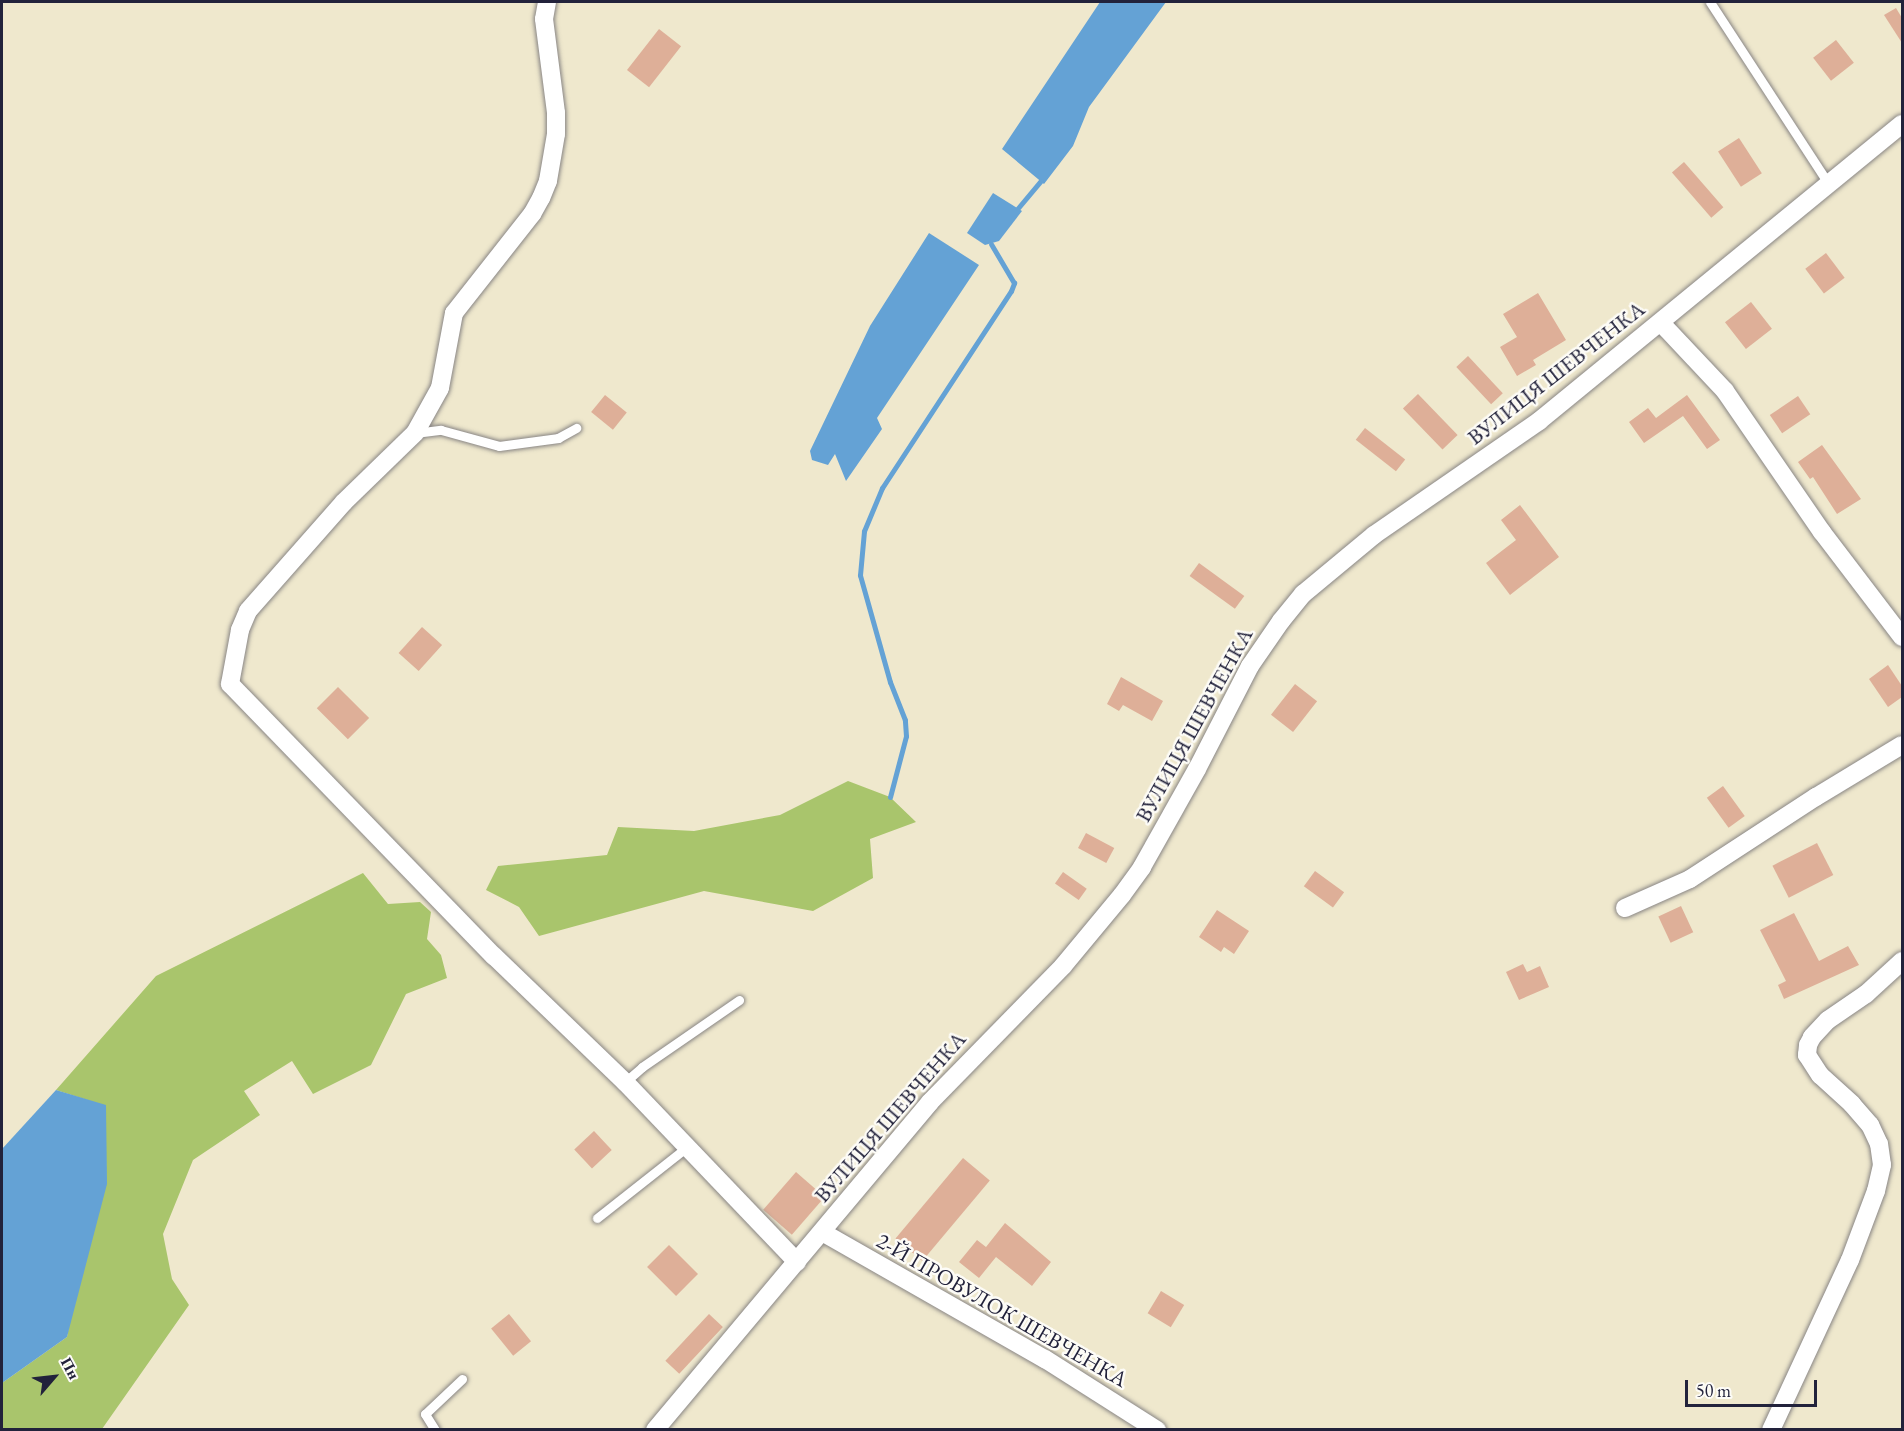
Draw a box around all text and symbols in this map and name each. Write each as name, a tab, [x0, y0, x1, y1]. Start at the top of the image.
street label: ВУЛИЦЯ ШЕВЧЕНКА	[1462, 296, 1650, 450]
street label: ВУЛИЦЯ ШЕВЧЕНКА	[1130, 623, 1258, 827]
street label: ВУЛИЦЯ ШЕВЧЕНКА	[809, 1026, 971, 1208]
street label: 2-Й ПРОВУЛОК ШЕВЧЕНКА	[872, 1227, 1132, 1393]
north arrow	[24, 1347, 84, 1407]
text: Пн	[56, 1354, 85, 1383]
scale bar	[1688, 1368, 1820, 1406]
text: 50 m	[1696, 1379, 1731, 1402]

